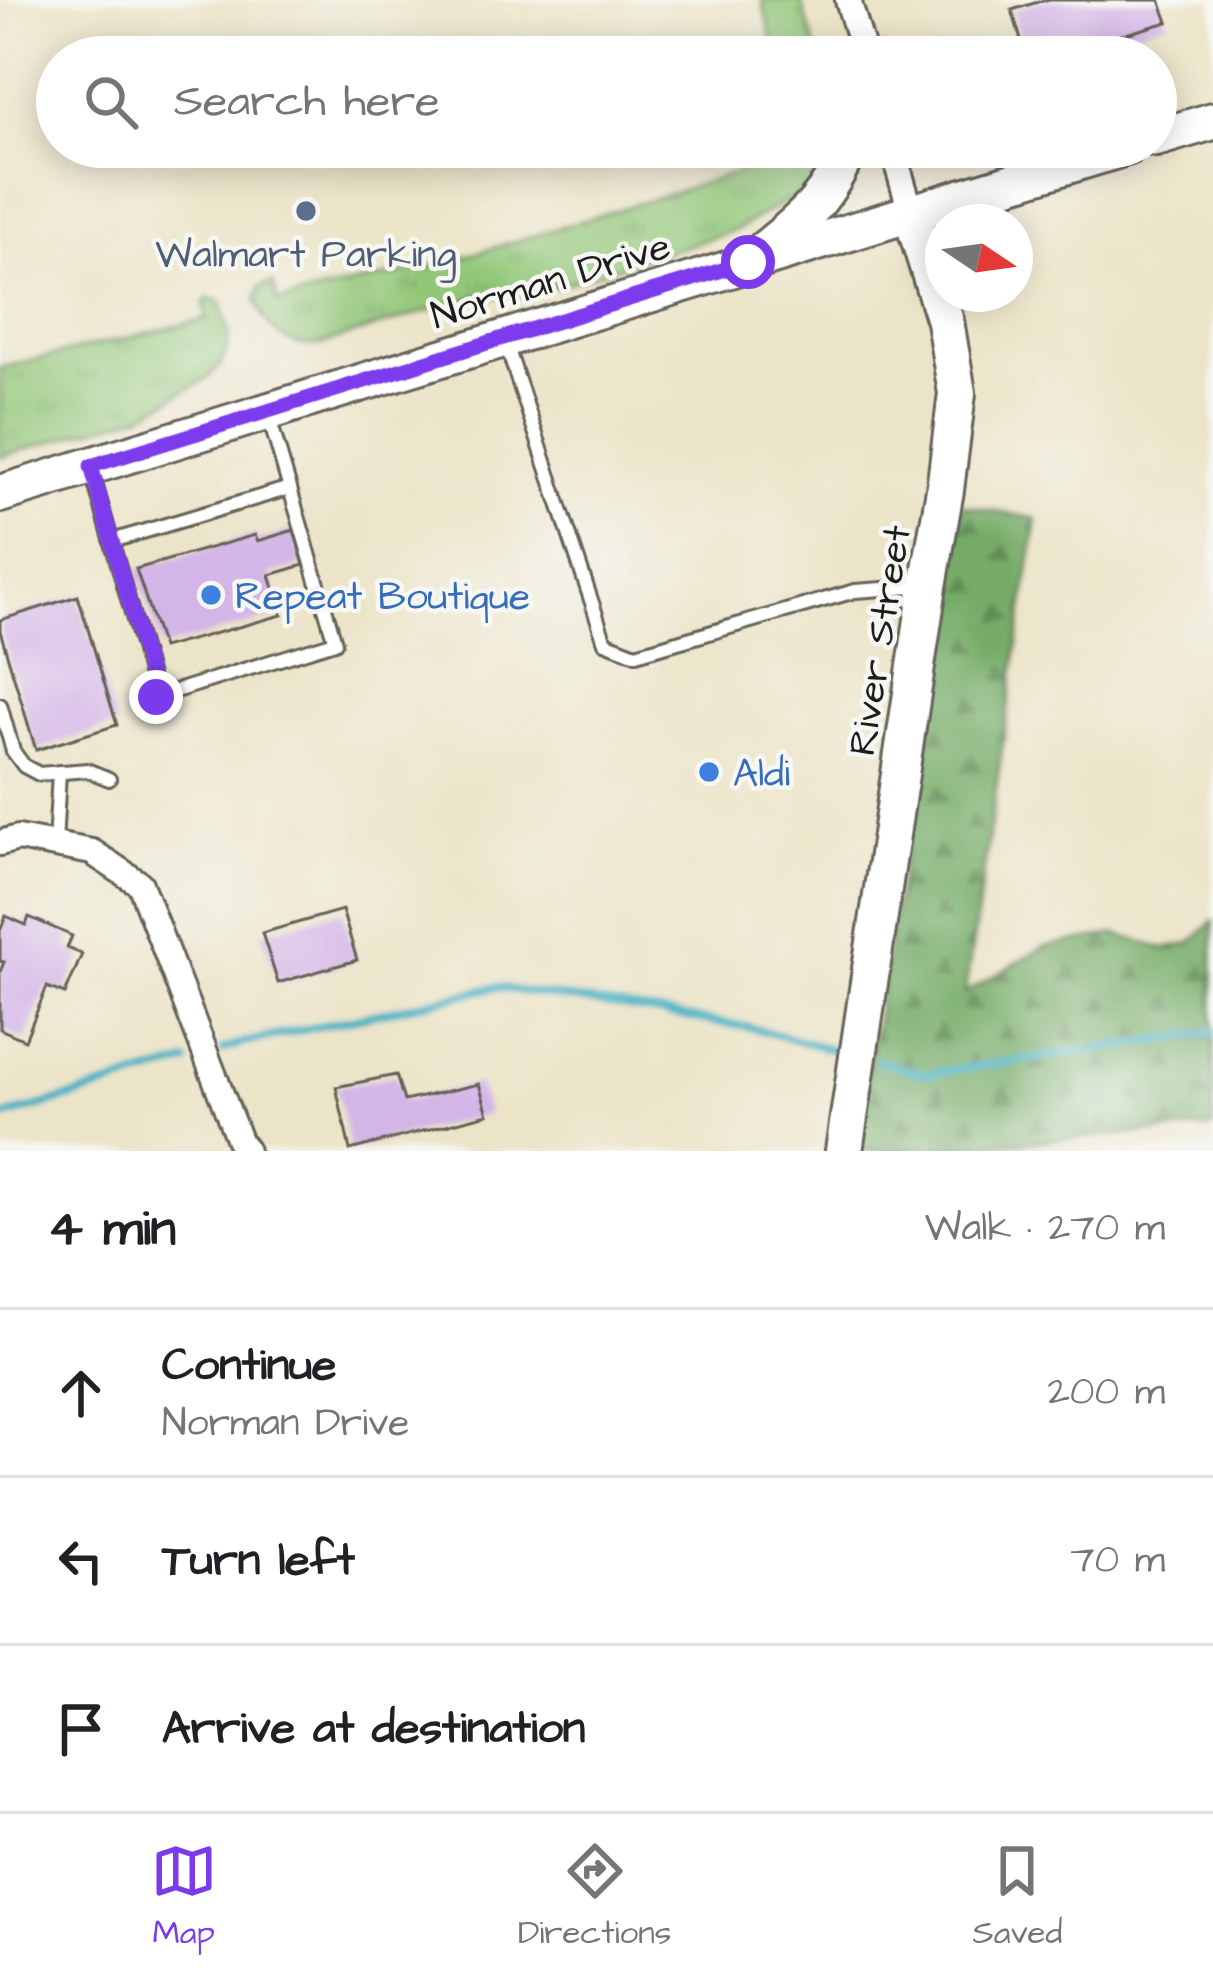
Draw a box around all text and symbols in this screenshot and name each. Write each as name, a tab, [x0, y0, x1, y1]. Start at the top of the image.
search box	[36, 36, 1177, 168]
icon: search	[78, 69, 144, 135]
text: Search here	[174, 71, 440, 133]
marker: Walmart Parking	[293, 198, 319, 224]
north arrow	[925, 204, 1033, 312]
street label: Norman Drive	[425, 220, 677, 344]
place label: Walmart Parking	[155, 229, 457, 283]
route start	[721, 235, 775, 289]
street label: River Street	[836, 521, 926, 760]
place label: Repeat Boutique	[235, 571, 530, 625]
marker: Repeat Boutique	[198, 582, 224, 608]
route end	[129, 670, 183, 724]
place label: Aldi	[733, 748, 790, 802]
marker: Aldi	[696, 759, 722, 785]
text: 4 min	[48, 1194, 176, 1265]
text: Walk · 270 m	[925, 1202, 1165, 1256]
text: Continue	[162, 1335, 336, 1397]
icon: ahead	[48, 1360, 114, 1426]
text: 200 m	[1048, 1366, 1165, 1420]
text: Norman Drive	[162, 1397, 409, 1451]
icon: left	[48, 1528, 114, 1594]
text: Turn left	[162, 1530, 355, 1592]
text: 70 m	[1070, 1534, 1165, 1588]
icon: arrive	[48, 1696, 114, 1762]
text: Arrive at destination	[162, 1698, 585, 1760]
tab: Map	[151, 1838, 217, 1956]
tab: Directions	[518, 1838, 671, 1956]
tab: Saved	[972, 1838, 1062, 1956]

